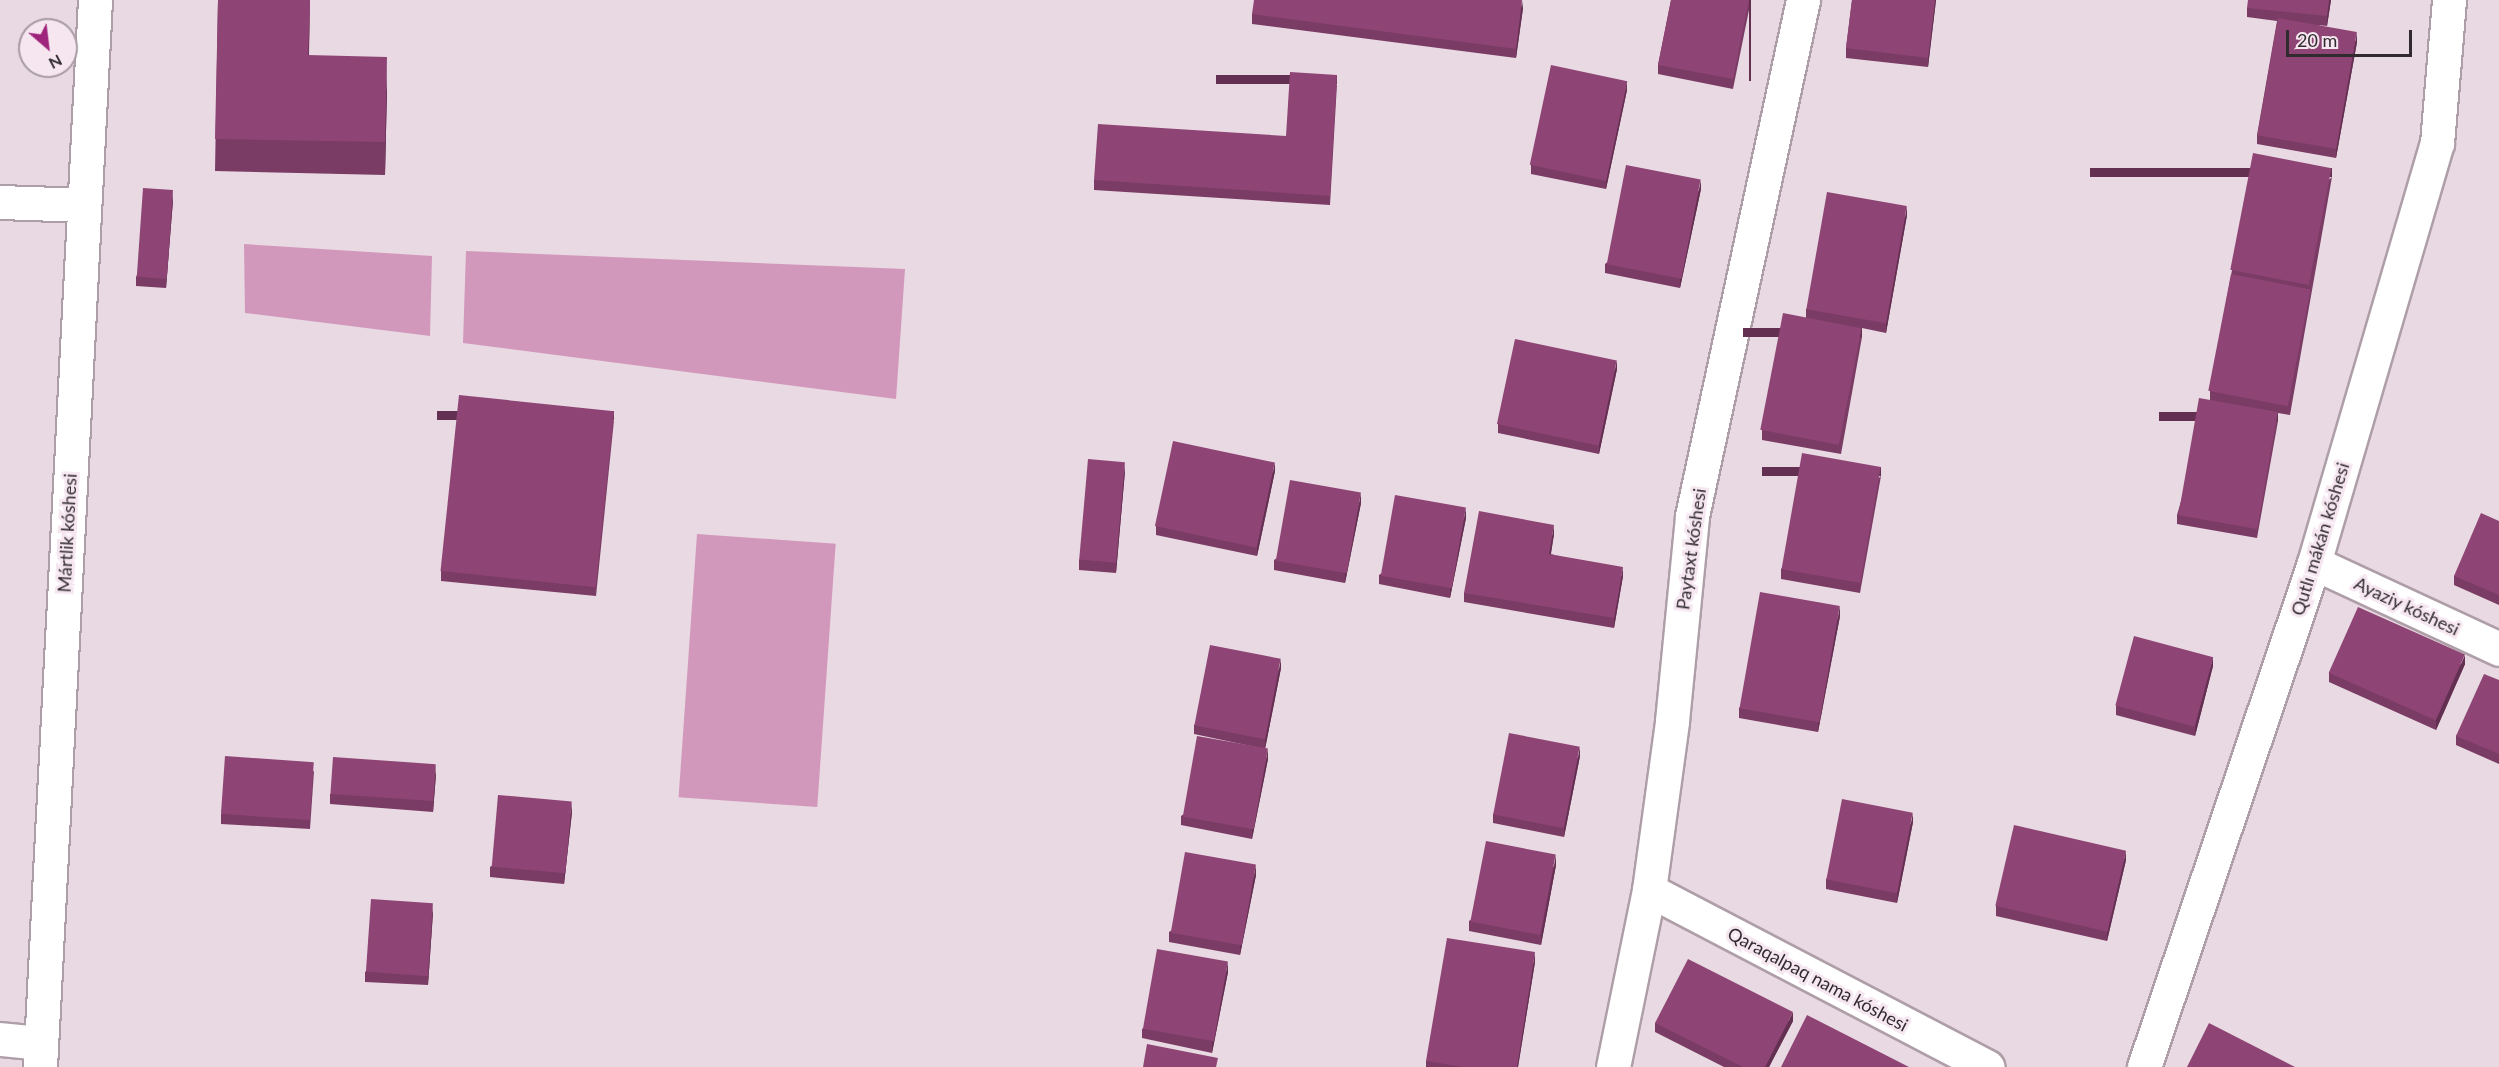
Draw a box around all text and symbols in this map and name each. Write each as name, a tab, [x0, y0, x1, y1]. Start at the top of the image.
north arrow	[18, 18, 78, 78]
scale bar	[2289, 18, 2415, 56]
text: 20 m	[2297, 29, 2337, 51]
text: N	[46, 51, 66, 74]
street label: Qutlı mákán kóshesi	[2286, 460, 2354, 618]
street label: Mártlik kóshesi	[53, 473, 81, 593]
street label: Paytaxt kóshesi	[1672, 487, 1710, 611]
street label: Ayaziy kóshesi	[2351, 572, 2463, 640]
street label: Qaraqalpaq nama kóshesi	[1724, 922, 1912, 1036]

